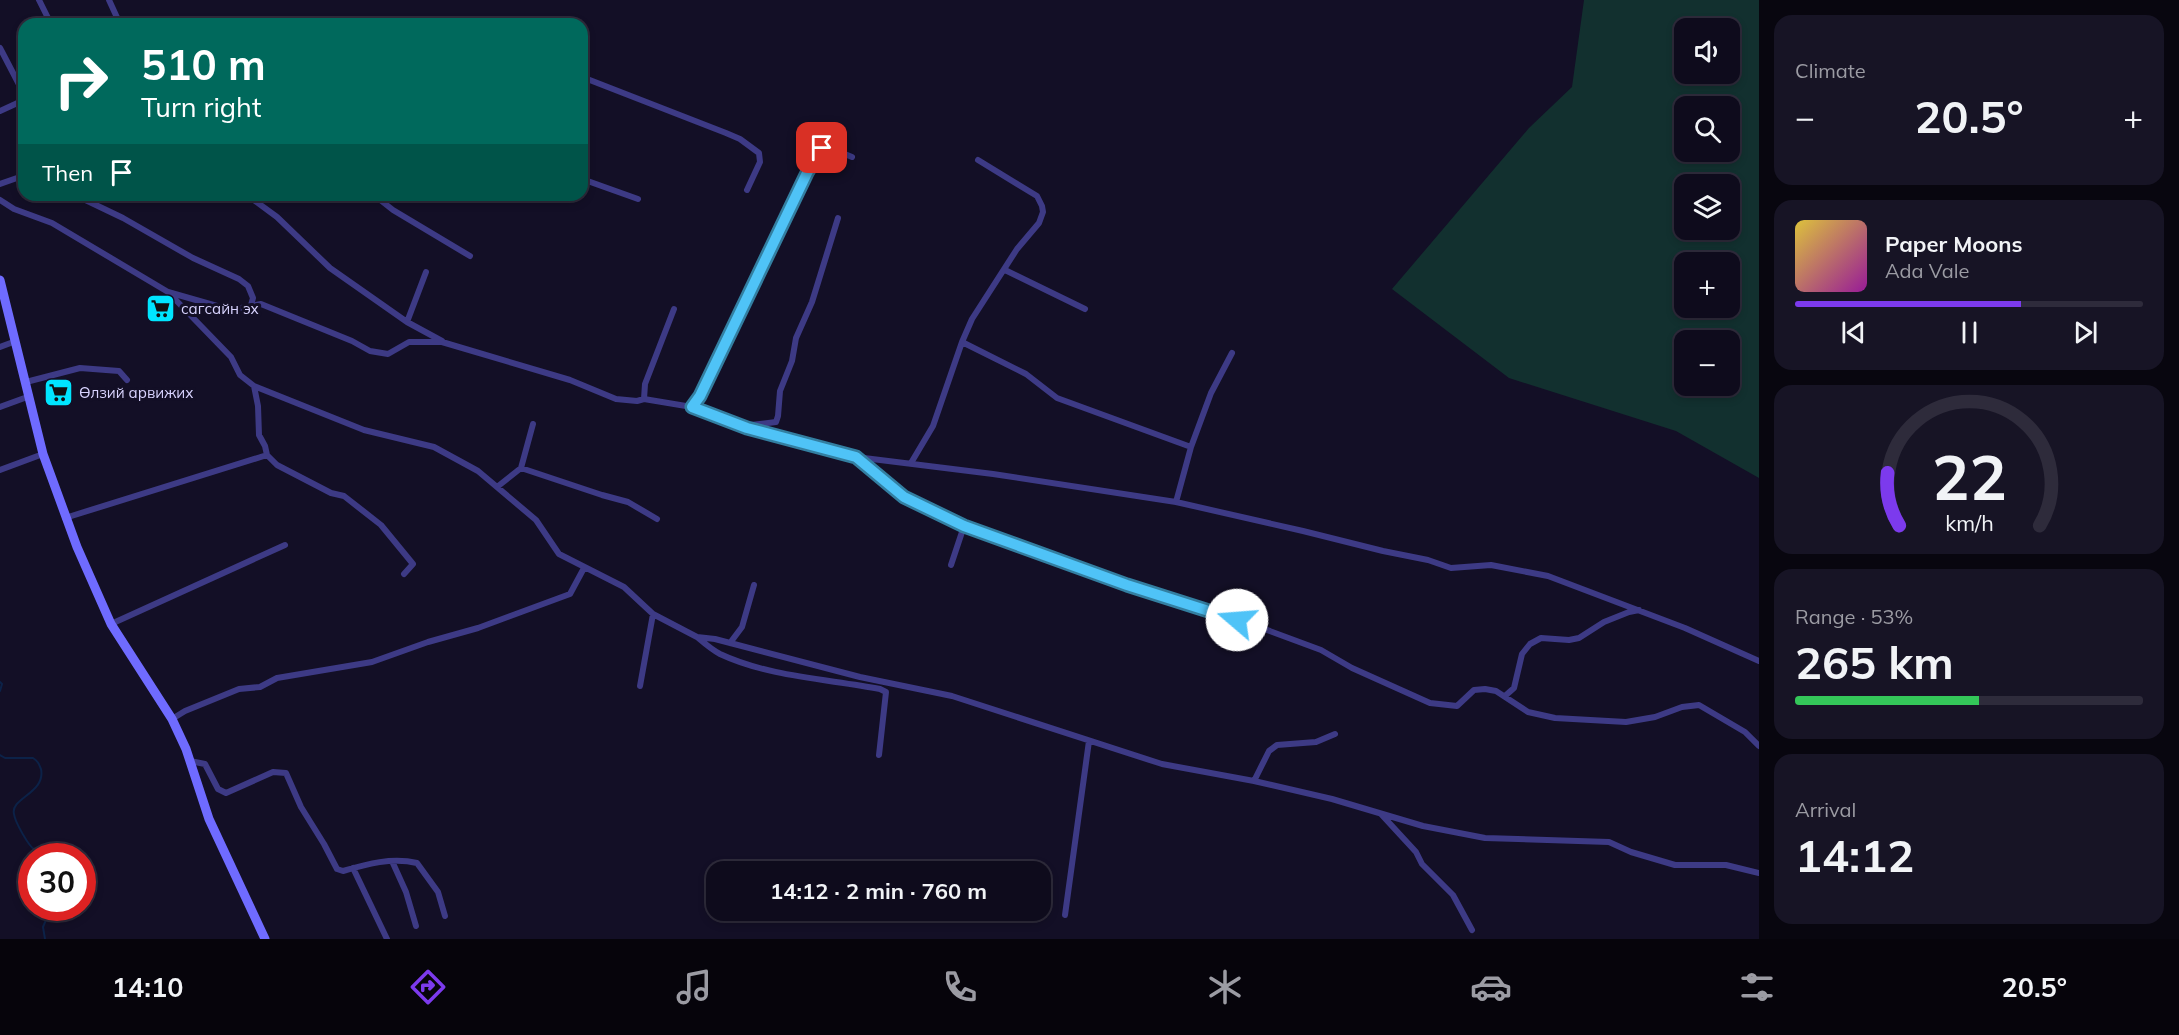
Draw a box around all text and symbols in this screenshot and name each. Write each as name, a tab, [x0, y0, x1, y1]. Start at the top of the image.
map controls	[1674, 18, 1740, 396]
button: sound	[1674, 18, 1740, 84]
text: 510 m	[141, 38, 266, 91]
icon: right	[42, 42, 120, 120]
text: Climate	[1795, 58, 1866, 83]
text: 20.5°	[1914, 88, 2024, 144]
text: Turn right	[141, 90, 261, 124]
button: search	[1674, 96, 1740, 162]
text: −	[1795, 96, 1815, 137]
text: +	[2123, 96, 2143, 137]
pin	[796, 122, 847, 173]
icon: arrive	[805, 131, 838, 164]
icon: arrive	[105, 156, 138, 189]
text: Then	[42, 159, 93, 187]
button: layers	[1674, 174, 1740, 240]
text: Paper Moons	[1885, 230, 2023, 258]
button: +	[1674, 252, 1740, 318]
text: Ada Vale	[1885, 258, 1969, 283]
supermarket icon: сагсайн эх	[144, 292, 176, 324]
place label: сагсайн эх	[181, 299, 259, 318]
icon: previous	[1837, 316, 1870, 349]
icon: pause	[1953, 316, 1986, 349]
icon: next	[2069, 316, 2102, 349]
button: −	[1674, 330, 1740, 396]
supermarket icon: Өлзий арвижих	[42, 376, 74, 408]
place label: Өлзий арвижих	[79, 383, 193, 402]
text: 22	[1932, 438, 2006, 517]
text: km/h	[1945, 510, 1993, 537]
position arrow	[1205, 588, 1269, 652]
text: Range · 53%	[1795, 604, 1913, 629]
text: 265 km	[1795, 634, 1954, 690]
text: Arrival	[1795, 797, 1856, 822]
text: 14:12	[1795, 827, 1914, 883]
speed limit sign: 30	[18, 843, 96, 921]
text: 14:12 · 2 min · 760 m	[770, 877, 987, 905]
icon: directions	[407, 966, 449, 1008]
icon: music	[673, 966, 715, 1008]
icon: phone	[939, 966, 981, 1008]
icon: climate	[1204, 966, 1246, 1008]
icon: car	[1470, 966, 1512, 1008]
icon: filters	[1736, 966, 1778, 1008]
text: 14:10	[112, 970, 183, 1004]
text: 20.5°	[2002, 970, 2067, 1004]

